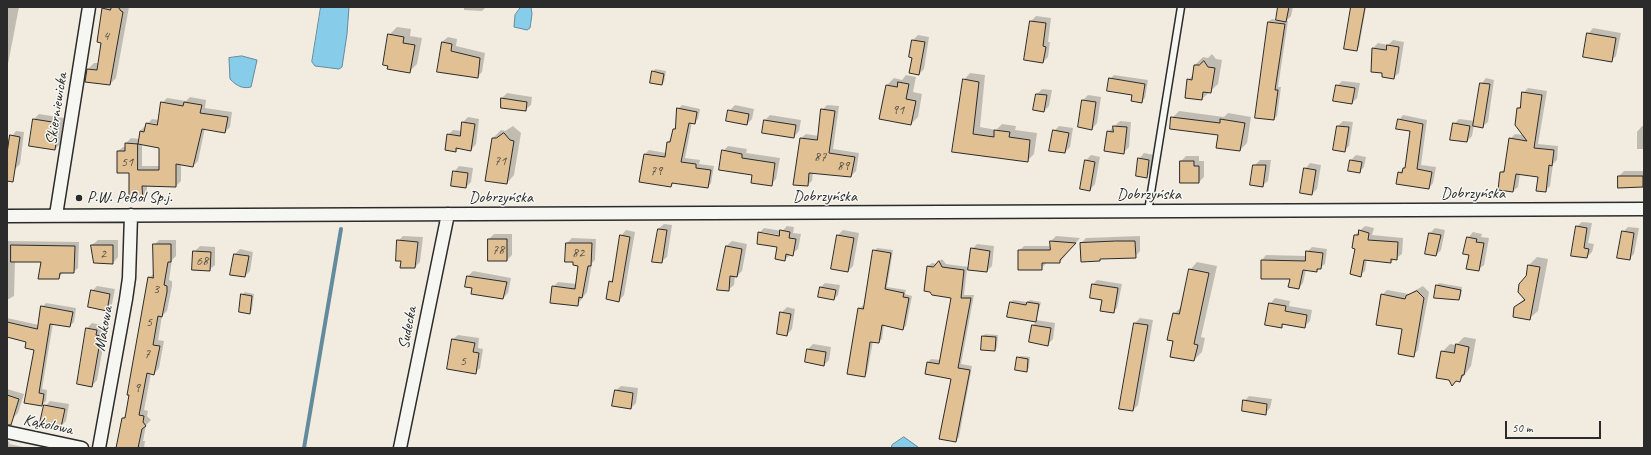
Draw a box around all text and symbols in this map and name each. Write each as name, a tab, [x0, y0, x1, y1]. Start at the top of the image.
house number: 4	[103, 28, 109, 44]
street label: Skierniewicka	[42, 72, 72, 146]
house number: 91	[892, 102, 904, 118]
house number: 87	[814, 149, 826, 165]
house number: 71	[494, 153, 506, 169]
house number: 51	[121, 154, 133, 170]
house number: 89	[837, 158, 849, 174]
house number: 79	[650, 163, 662, 179]
street label: Dobrzyńska	[1441, 184, 1505, 204]
street label: Dobrzyńska	[1117, 185, 1181, 205]
street label: Dobrzyńska	[793, 187, 857, 207]
place label: P.W. PeBol Sp.j.	[87, 188, 172, 208]
street label: Dobrzyńska	[469, 188, 533, 208]
marker: P.W. PeBol Sp.j.	[74, 193, 84, 203]
house number: 78	[492, 242, 504, 258]
house number: 82	[572, 245, 584, 261]
house number: 2	[100, 246, 106, 262]
house number: 68	[196, 253, 208, 269]
house number: 3	[153, 281, 159, 297]
street label: Makowa	[91, 305, 117, 353]
street label: Sudecka	[394, 305, 422, 351]
house number: 5	[146, 314, 152, 330]
house number: 7	[144, 346, 150, 362]
house number: 5	[460, 353, 466, 369]
house number: 9	[134, 380, 140, 396]
street label: Kąkolowa	[22, 410, 74, 440]
scale bar	[1507, 413, 1603, 439]
text: 50 m	[1512, 420, 1532, 436]

